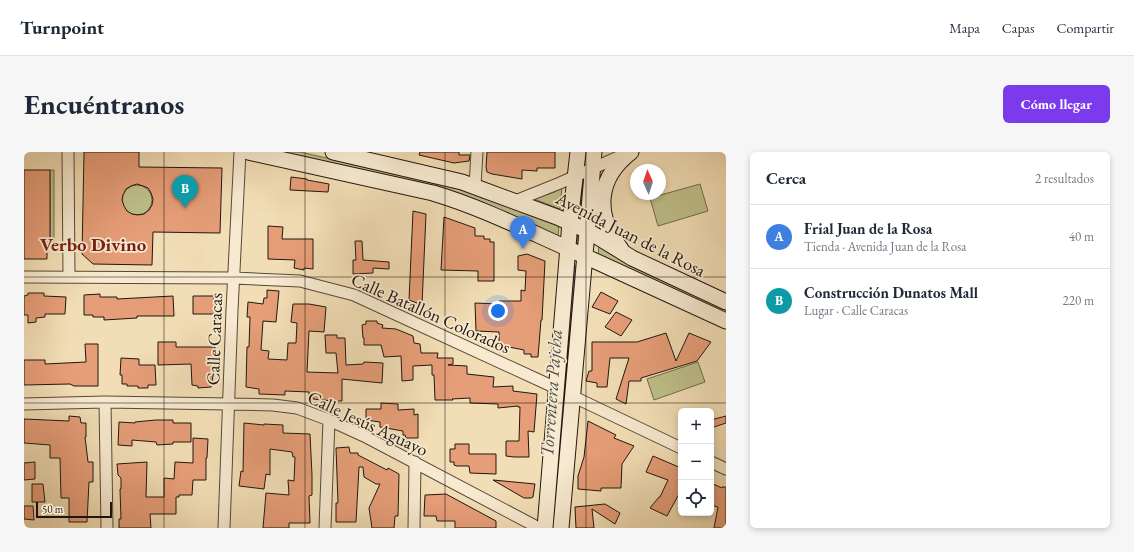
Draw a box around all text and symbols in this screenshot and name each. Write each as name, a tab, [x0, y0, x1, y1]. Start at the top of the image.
text: Turnpoint	[20, 15, 104, 40]
text: Mapa	[949, 19, 980, 37]
text: Capas	[1002, 19, 1034, 37]
text: Compartir	[1056, 19, 1114, 37]
button: Cómo llegar	[1003, 85, 1110, 123]
text: Encuéntranos	[24, 86, 184, 122]
north arrow	[630, 164, 666, 200]
text: Cerca	[766, 167, 806, 189]
text: 2 resultados	[1035, 170, 1094, 187]
pin: B	[172, 175, 198, 208]
street label: Avenida Juan de la Rosa	[551, 186, 710, 282]
pin: A	[510, 216, 536, 249]
text: Frial Juan de la Rosa	[804, 219, 932, 238]
text: A	[774, 228, 784, 245]
text: 40 m	[1069, 228, 1094, 245]
district label: Verbo Divino	[40, 232, 147, 257]
text: Tienda · Avenida Juan de la Rosa	[804, 238, 967, 255]
street label: Calle Batallón Colorados	[348, 267, 514, 359]
text: Construcción Dunatos Mall	[804, 283, 978, 302]
street label: Calle Caracas	[201, 292, 227, 386]
text: B	[775, 292, 783, 309]
text: 220 m	[1063, 292, 1094, 309]
your location	[488, 301, 508, 321]
text: Lugar · Calle Caracas	[804, 302, 908, 319]
water label: Torrentera Pajcha	[534, 328, 568, 458]
street label: Calle Jesús Aguayo	[304, 385, 432, 461]
map controls	[678, 408, 714, 516]
button: +	[678, 408, 714, 444]
button: −	[678, 444, 714, 480]
button: locate	[678, 480, 714, 516]
scale bar	[36, 500, 112, 519]
text: 50 m	[42, 502, 63, 516]

